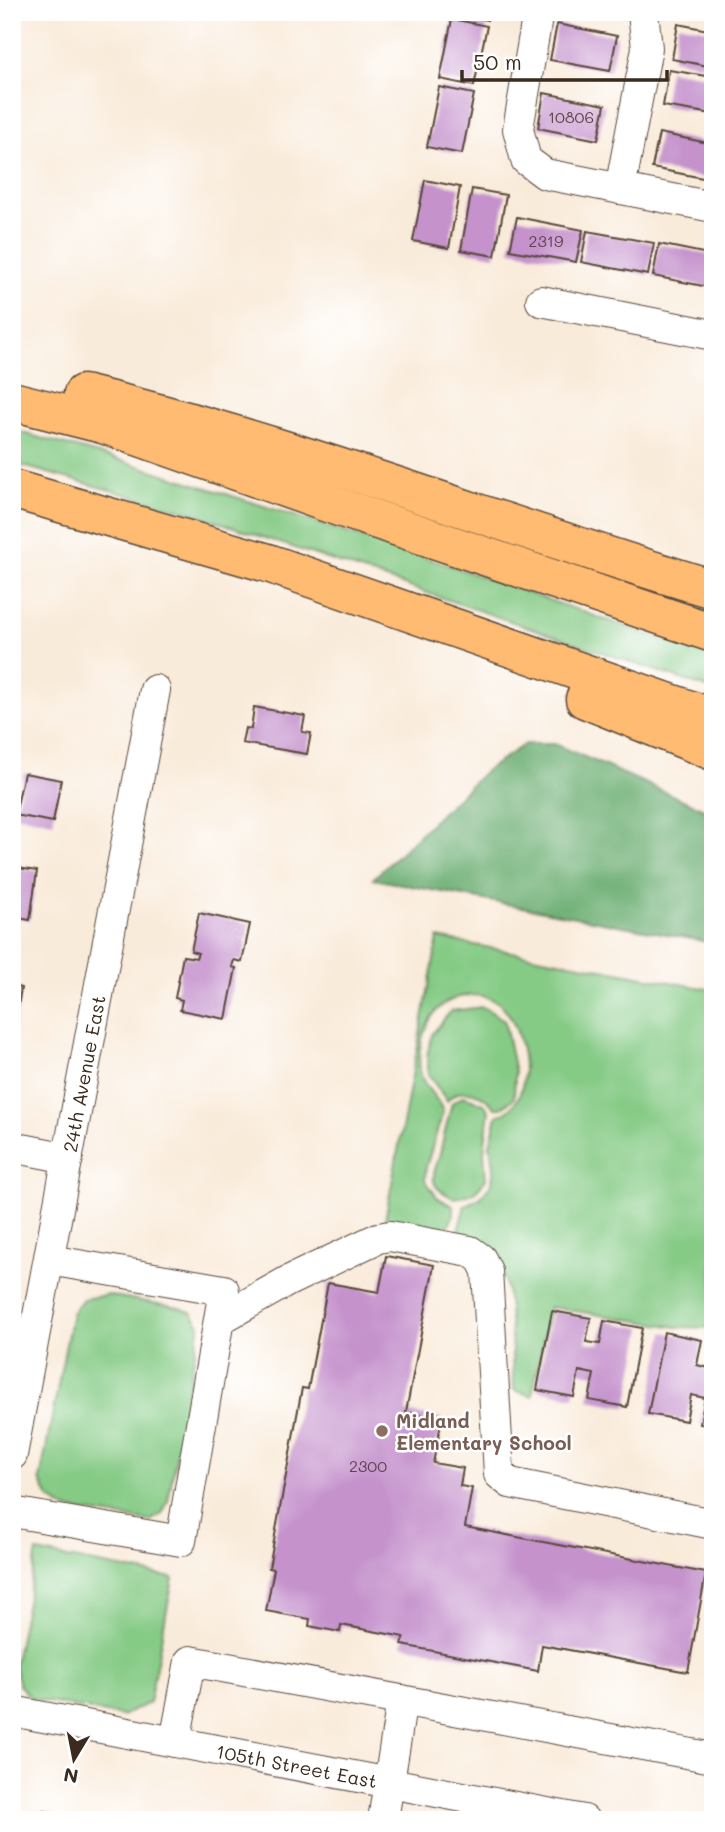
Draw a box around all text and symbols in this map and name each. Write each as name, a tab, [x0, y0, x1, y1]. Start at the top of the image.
scale bar	[462, 38, 667, 82]
text: 50 m	[473, 48, 522, 75]
house number: 10806	[548, 106, 594, 127]
house number: 2319	[529, 230, 563, 251]
street label: 24th Avenue East	[56, 993, 110, 1154]
place label: Midland Elementary School	[396, 1408, 572, 1455]
marker: Midland Elementary School	[374, 1423, 390, 1439]
house number: 2300	[349, 1455, 387, 1476]
north arrow	[38, 1724, 108, 1794]
street label: 105th Street East	[214, 1738, 380, 1793]
text: N	[62, 1763, 80, 1790]

